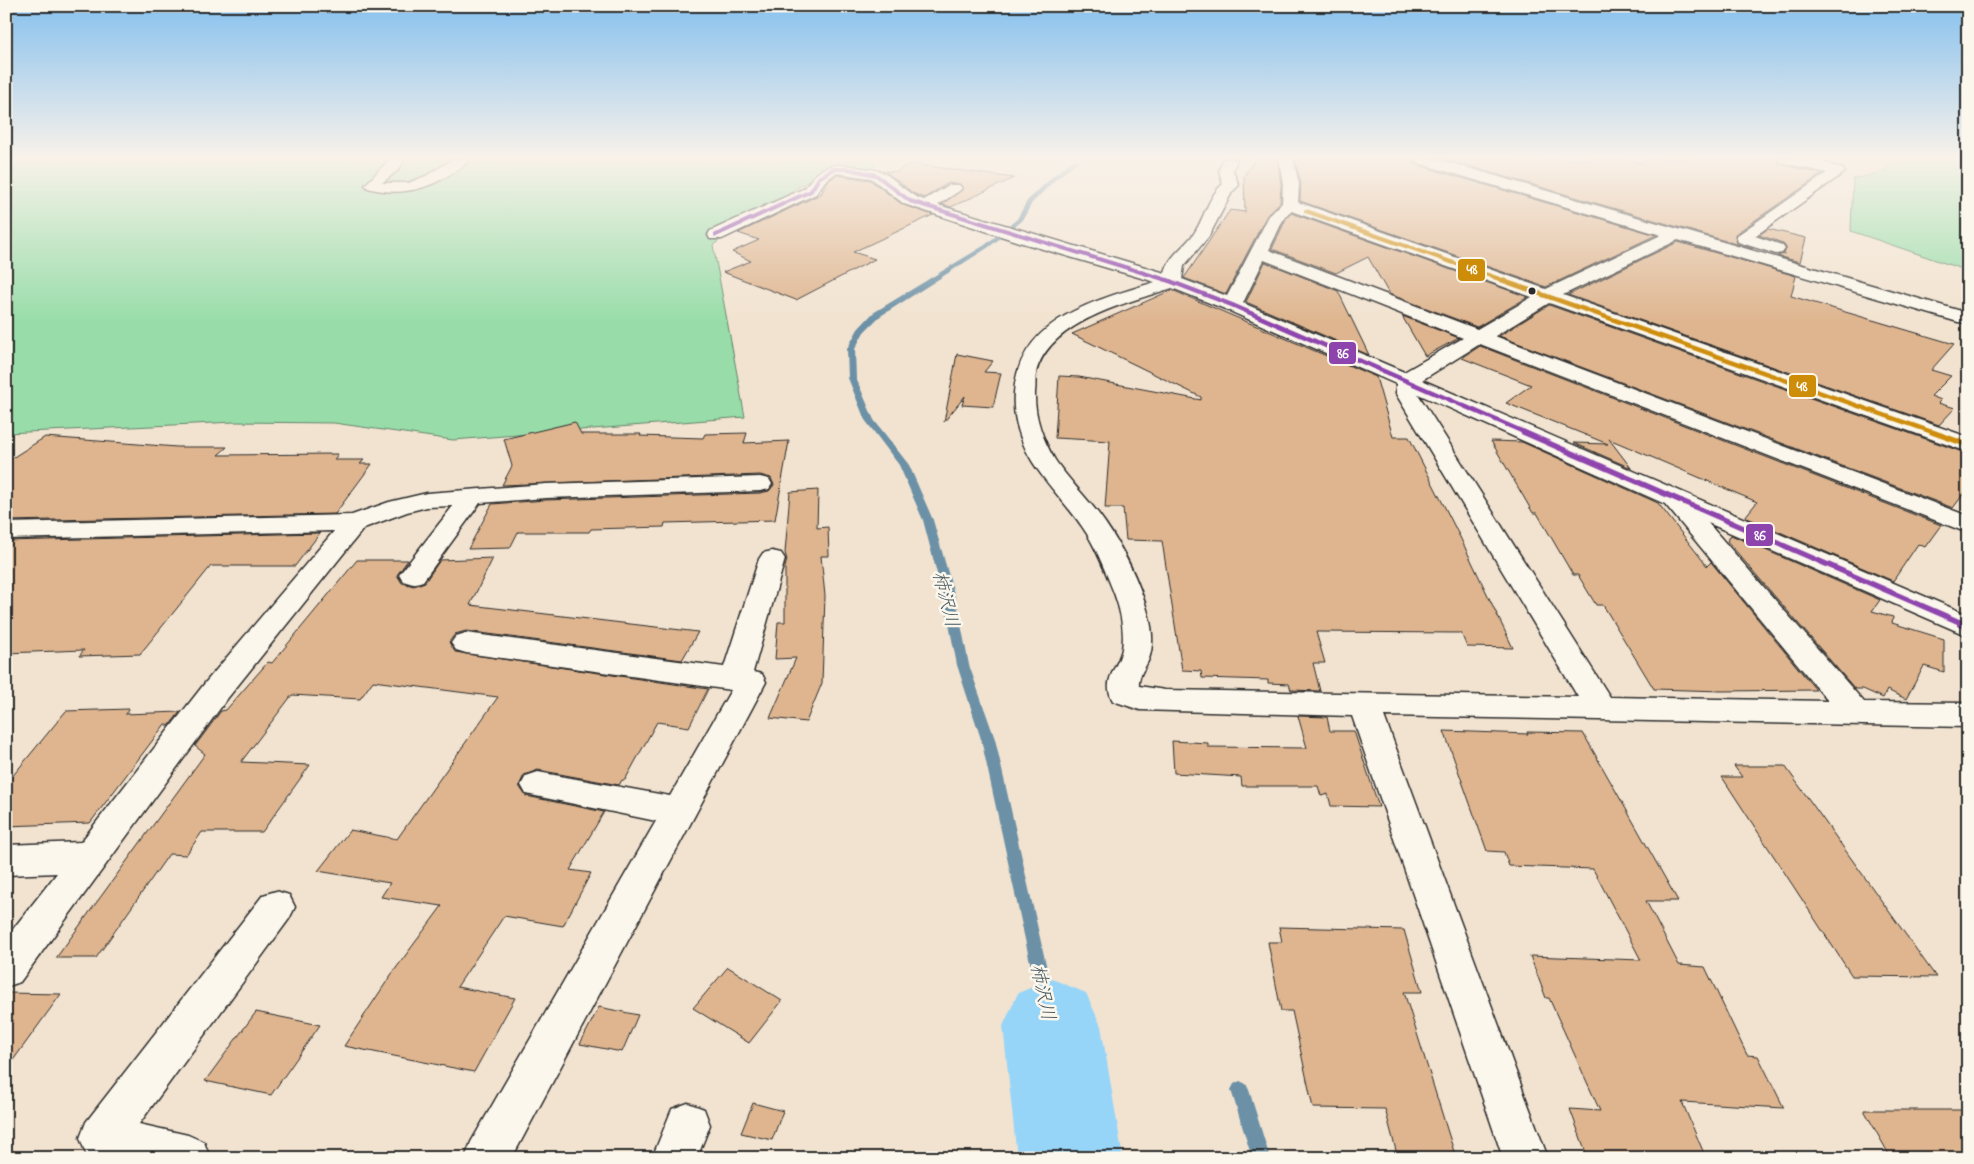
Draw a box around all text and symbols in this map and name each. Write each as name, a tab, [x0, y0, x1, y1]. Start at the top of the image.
line badge: 48	[1457, 258, 1486, 282]
text: 48	[1465, 260, 1478, 281]
unlabelled marker	[1527, 286, 1537, 296]
line badge: 86	[1328, 341, 1357, 365]
text: 86	[1336, 344, 1350, 365]
line badge: 48	[1788, 374, 1817, 398]
text: 48	[1795, 377, 1808, 398]
line badge: 86	[1745, 523, 1774, 547]
text: 86	[1753, 526, 1767, 547]
water label: 柿沢川	[925, 569, 965, 631]
water label: 柿沢川	[1022, 962, 1061, 1023]

